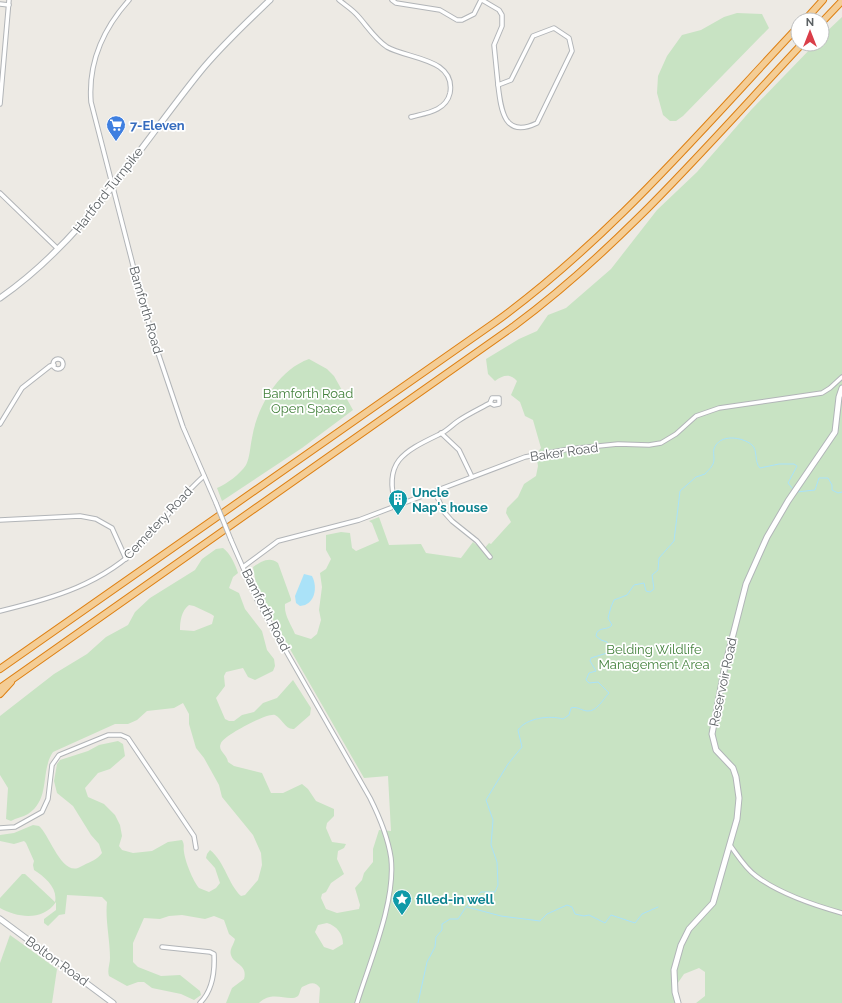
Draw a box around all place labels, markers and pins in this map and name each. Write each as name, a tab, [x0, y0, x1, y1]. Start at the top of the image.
supermarket icon: 7-Eleven	[105, 114, 127, 142]
place label: 7-Eleven	[130, 118, 185, 133]
place label: Uncle Nap's house	[412, 485, 488, 515]
building icon: Uncle Nap's house	[387, 488, 409, 516]
place icon: filled-in well	[391, 888, 413, 916]
place label: filled-in well	[416, 892, 495, 907]

